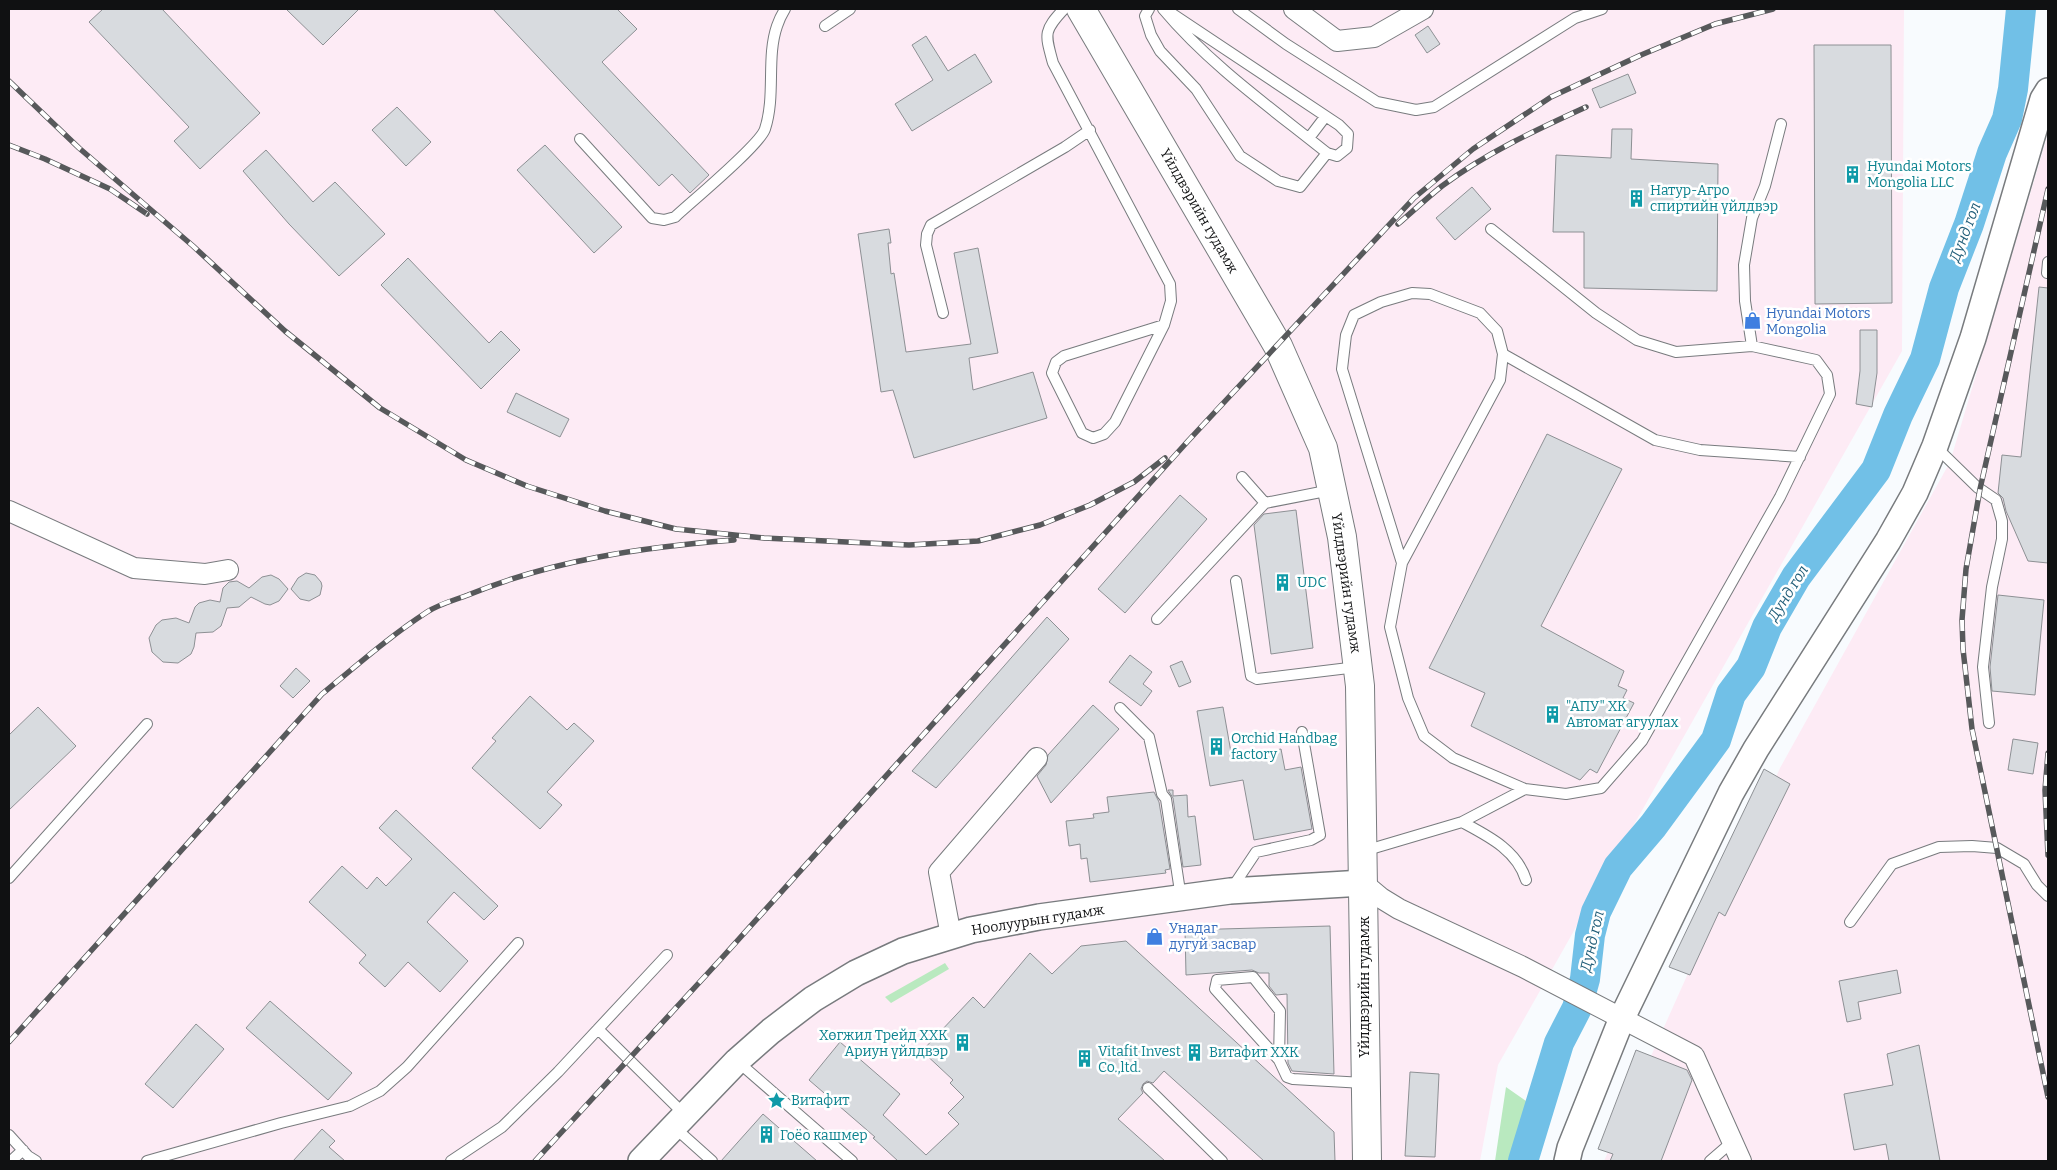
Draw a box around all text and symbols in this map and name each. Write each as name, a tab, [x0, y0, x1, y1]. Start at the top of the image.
street label: Yйлдвэрийн гудамж	[1156, 145, 1242, 277]
place label: Hyundai Motors Mongolia LLC	[1867, 158, 1971, 191]
building icon: Hyundai Motors Mongolia LLC	[1843, 164, 1863, 184]
place label: Натур-Агро спиртийн үйлдвэр	[1650, 182, 1778, 215]
building icon: Натур-Агро спиртийн үйлдвэр	[1626, 188, 1646, 208]
water label: Дунд гол	[1945, 200, 1984, 265]
place label: Hyundai Motors Mongolia	[1766, 305, 1870, 338]
shop icon: Hyundai Motors Mongolia	[1742, 311, 1762, 331]
street label: Yйлдвэрийн гудамж	[1328, 512, 1364, 654]
water label: Дунд гол	[1763, 562, 1812, 625]
building icon: UDC	[1273, 572, 1293, 592]
place label: UDC	[1297, 574, 1326, 591]
place label: "АПУ" ХК Автомат агуулах	[1566, 698, 1679, 731]
building icon: "АПУ" ХК Автомат агуулах	[1542, 704, 1562, 724]
place label: Orchid Handbag factory	[1231, 730, 1337, 763]
building icon: Orchid Handbag factory	[1207, 736, 1227, 756]
street label: Ноолуурын гудамж	[970, 901, 1106, 939]
water label: Дунд гол	[1576, 909, 1608, 974]
street label: Yйлдвэрийн гудамж	[1356, 916, 1373, 1058]
place label: Унадаг дугуй засвар	[1169, 920, 1256, 953]
shop icon: Унадаг дугуй засвар	[1145, 926, 1165, 946]
place label: Хөгжил Трейд ХХК Ариун үйлдвэр	[819, 1027, 948, 1060]
building icon: Хөгжил Трейд ХХК Ариун үйлдвэр	[952, 1033, 972, 1053]
building icon: Витафит ХХК	[1185, 1042, 1205, 1062]
place label: Vitafit Invest Co.,ltd.	[1098, 1043, 1181, 1076]
place label: Витафит ХХК	[1209, 1044, 1299, 1061]
building icon: Vitafit Invest Co.,ltd.	[1074, 1049, 1094, 1069]
place icon: Витафит	[767, 1090, 787, 1110]
place label: Витафит	[791, 1092, 850, 1109]
building icon: Гоёо кашмер	[756, 1125, 776, 1145]
place label: Гоёо кашмер	[780, 1127, 868, 1144]

